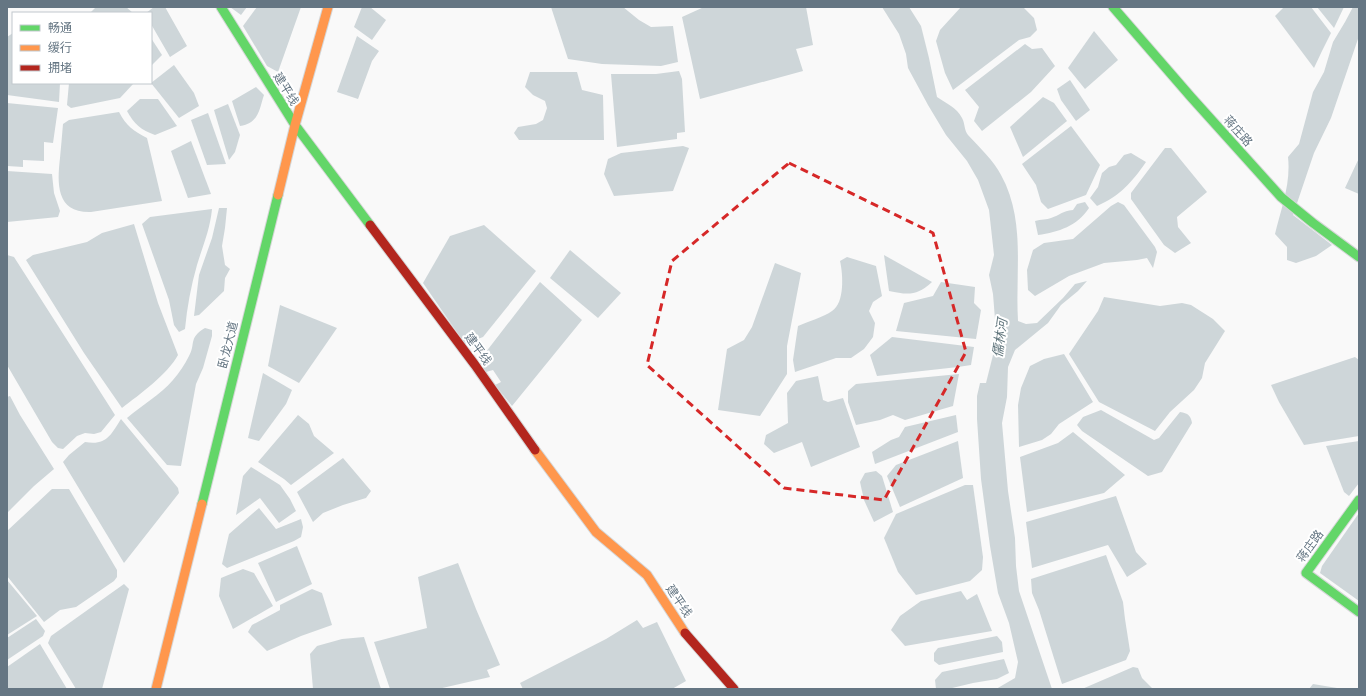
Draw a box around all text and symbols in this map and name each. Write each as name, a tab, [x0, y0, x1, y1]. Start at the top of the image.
legend	[12, 12, 152, 84]
text: 畅通	[48, 21, 72, 35]
text: 缓行	[48, 41, 72, 55]
text: 拥堵	[48, 61, 72, 75]
street label: 建平线	[271, 70, 301, 108]
street label: 蒋庄路	[1221, 113, 1255, 149]
water label: 儒林河	[990, 315, 1011, 358]
street label: 卧龙大道	[215, 320, 241, 370]
street label: 建平线	[462, 330, 494, 368]
street label: 蒋庄路	[1294, 527, 1326, 565]
street label: 建平线	[663, 582, 695, 620]

